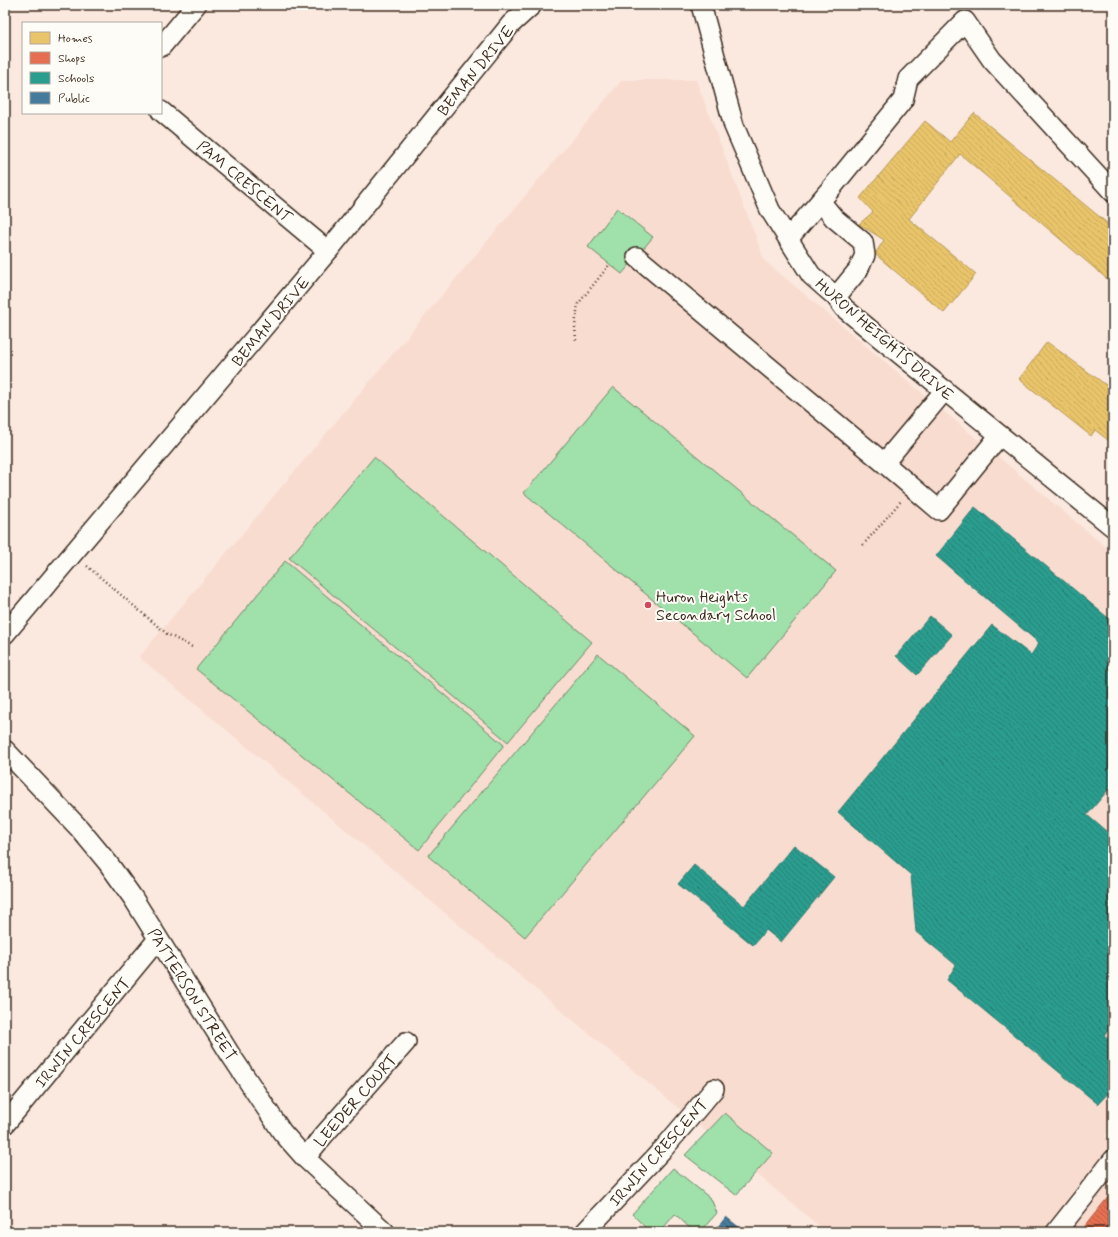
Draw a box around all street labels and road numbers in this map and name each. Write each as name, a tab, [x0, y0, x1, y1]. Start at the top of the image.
street label: BEMAN DRIVE	[433, 21, 519, 121]
street label: PAM CRESCENT	[192, 136, 297, 229]
street label: BEMAN DRIVE	[227, 273, 315, 371]
street label: HURON HEIGHTS DRIVE	[810, 274, 958, 406]
street label: PATTERSON STREET	[142, 925, 241, 1065]
street label: IRWIN CRESCENT	[31, 973, 136, 1093]
street label: LEEDER COURT	[310, 1050, 402, 1152]
street label: IRWIN CRESCENT	[605, 1095, 713, 1211]

